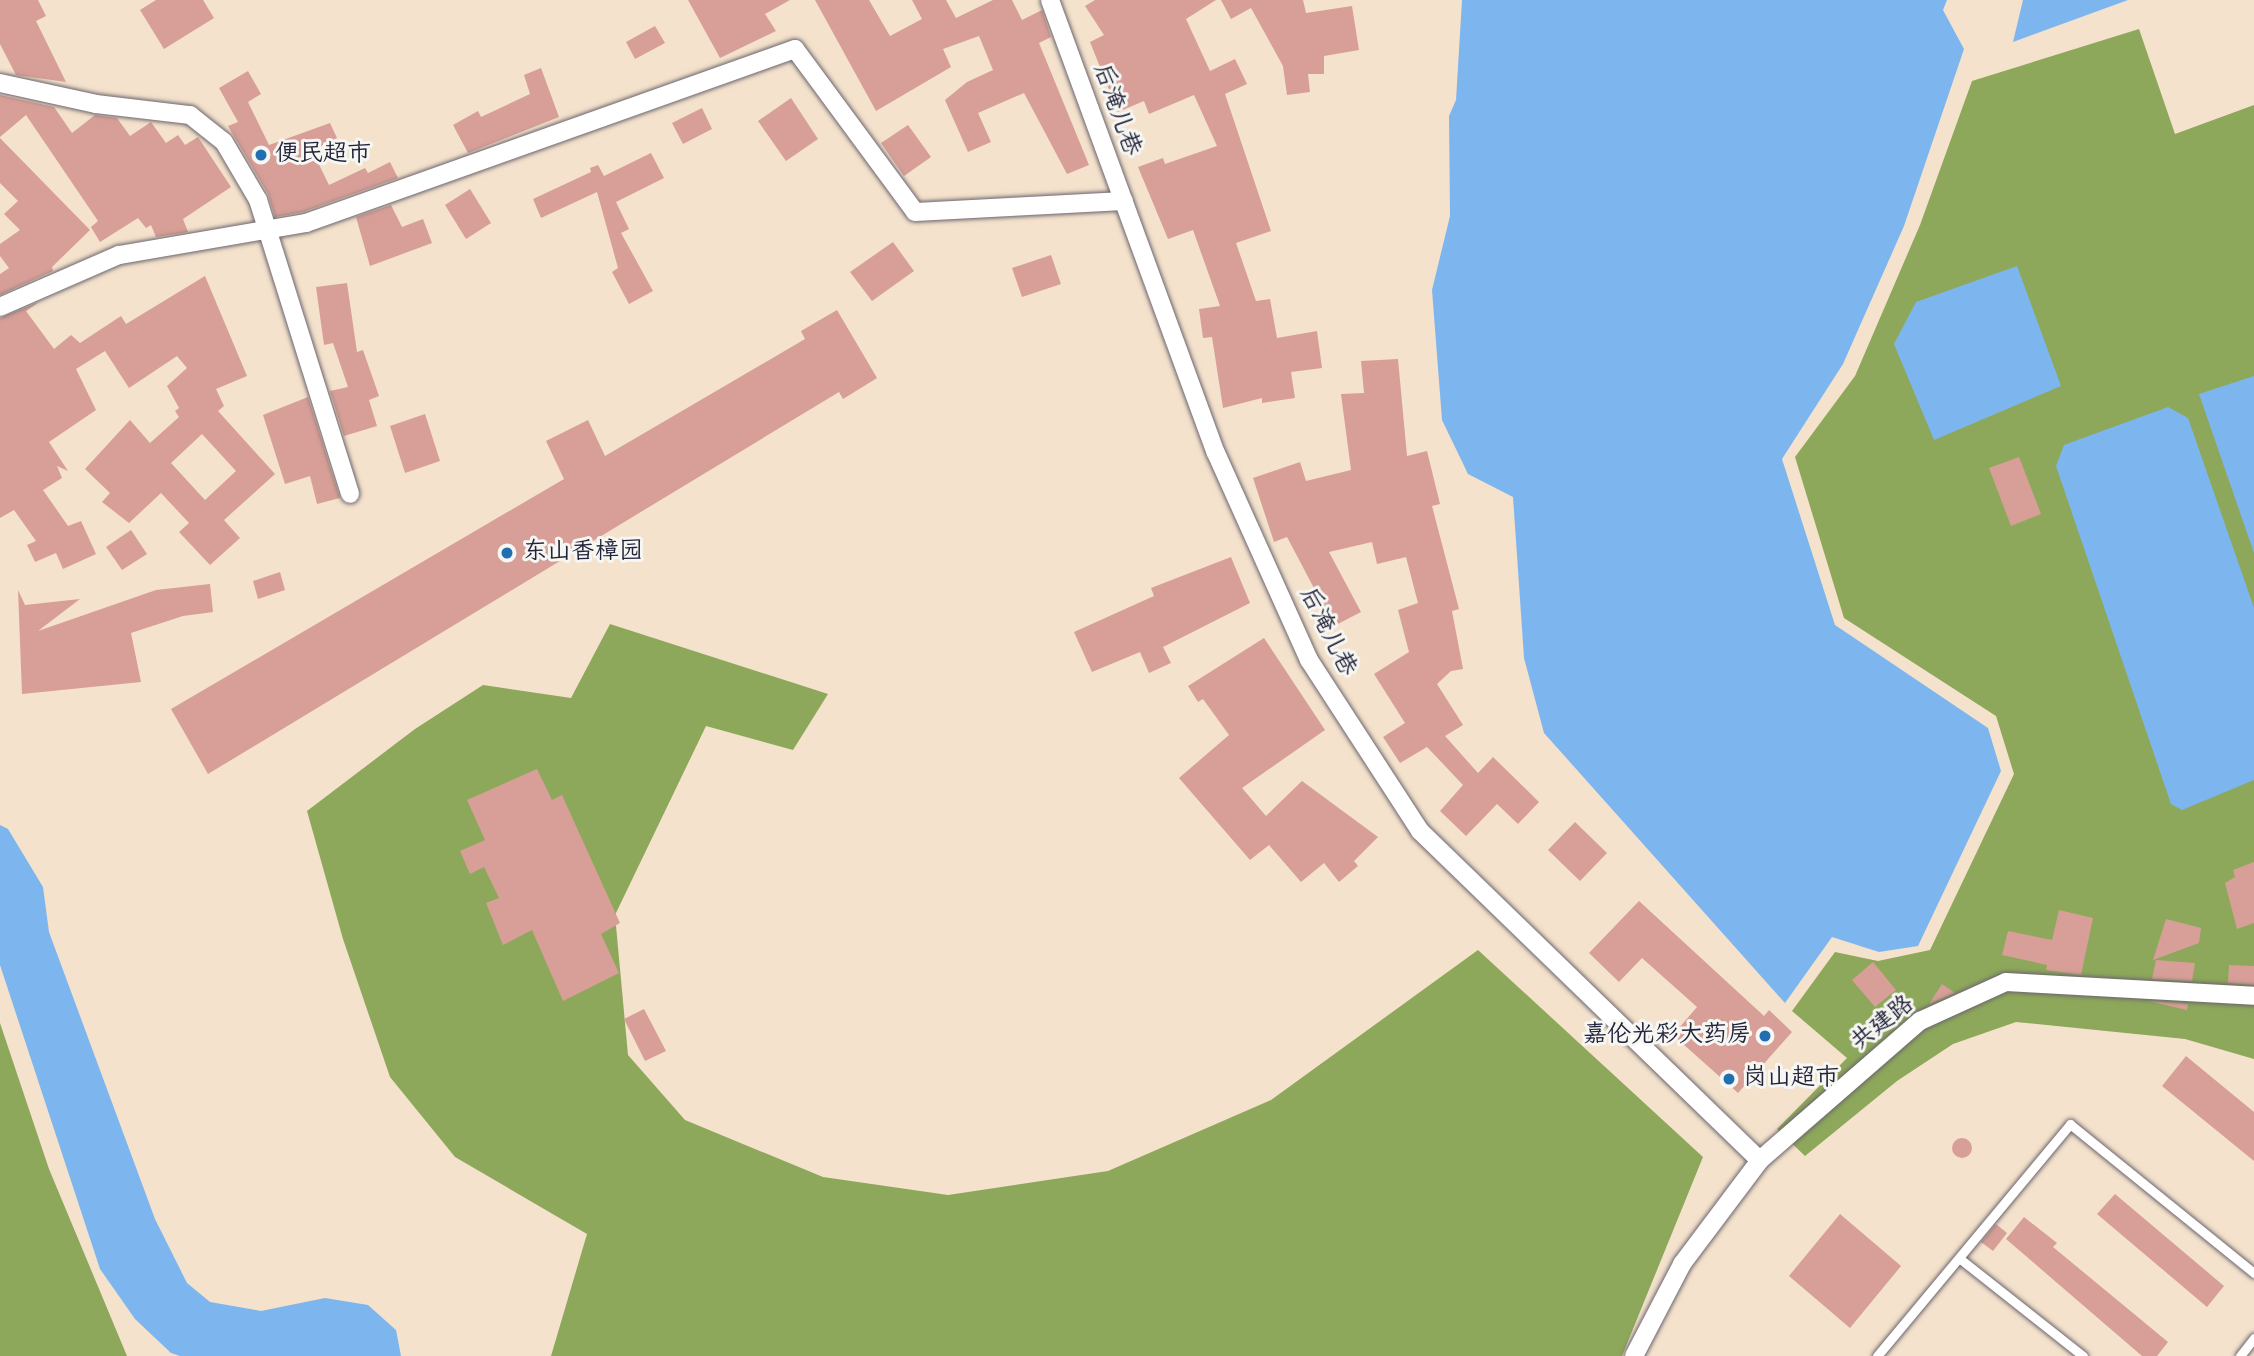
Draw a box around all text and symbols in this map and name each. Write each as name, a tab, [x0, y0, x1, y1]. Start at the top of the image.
street label: 后淹儿巷	[1086, 60, 1146, 160]
place label: 便民超市	[275, 141, 371, 169]
marker: 便民超市	[253, 147, 269, 163]
place label: 东山香樟园	[523, 539, 643, 567]
marker: 东山香樟园	[497, 543, 517, 563]
street label: 后淹儿巷	[1292, 583, 1362, 681]
street label: 共建路	[1846, 990, 1920, 1058]
place label: 嘉伦光彩大药房	[1583, 1022, 1751, 1050]
marker: 嘉伦光彩大药房	[1757, 1028, 1773, 1044]
place label: 岗山超市	[1743, 1065, 1839, 1093]
marker: 岗山超市	[1721, 1071, 1737, 1087]

